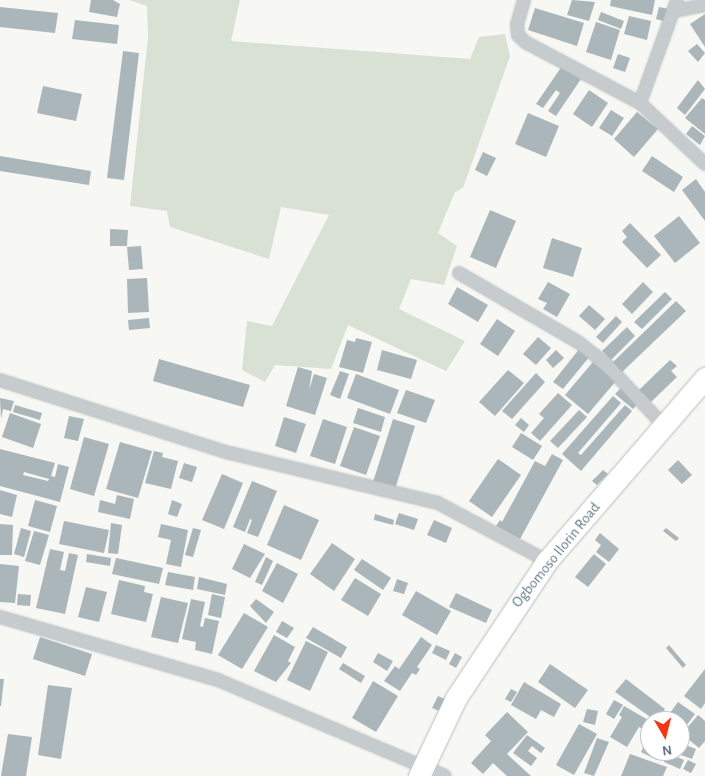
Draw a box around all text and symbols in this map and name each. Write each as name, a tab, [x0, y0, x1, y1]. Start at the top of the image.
street label: Ogbomoso Ilorin Road	[508, 499, 604, 611]
north arrow	[640, 711, 690, 761]
text: N	[661, 742, 673, 757]

